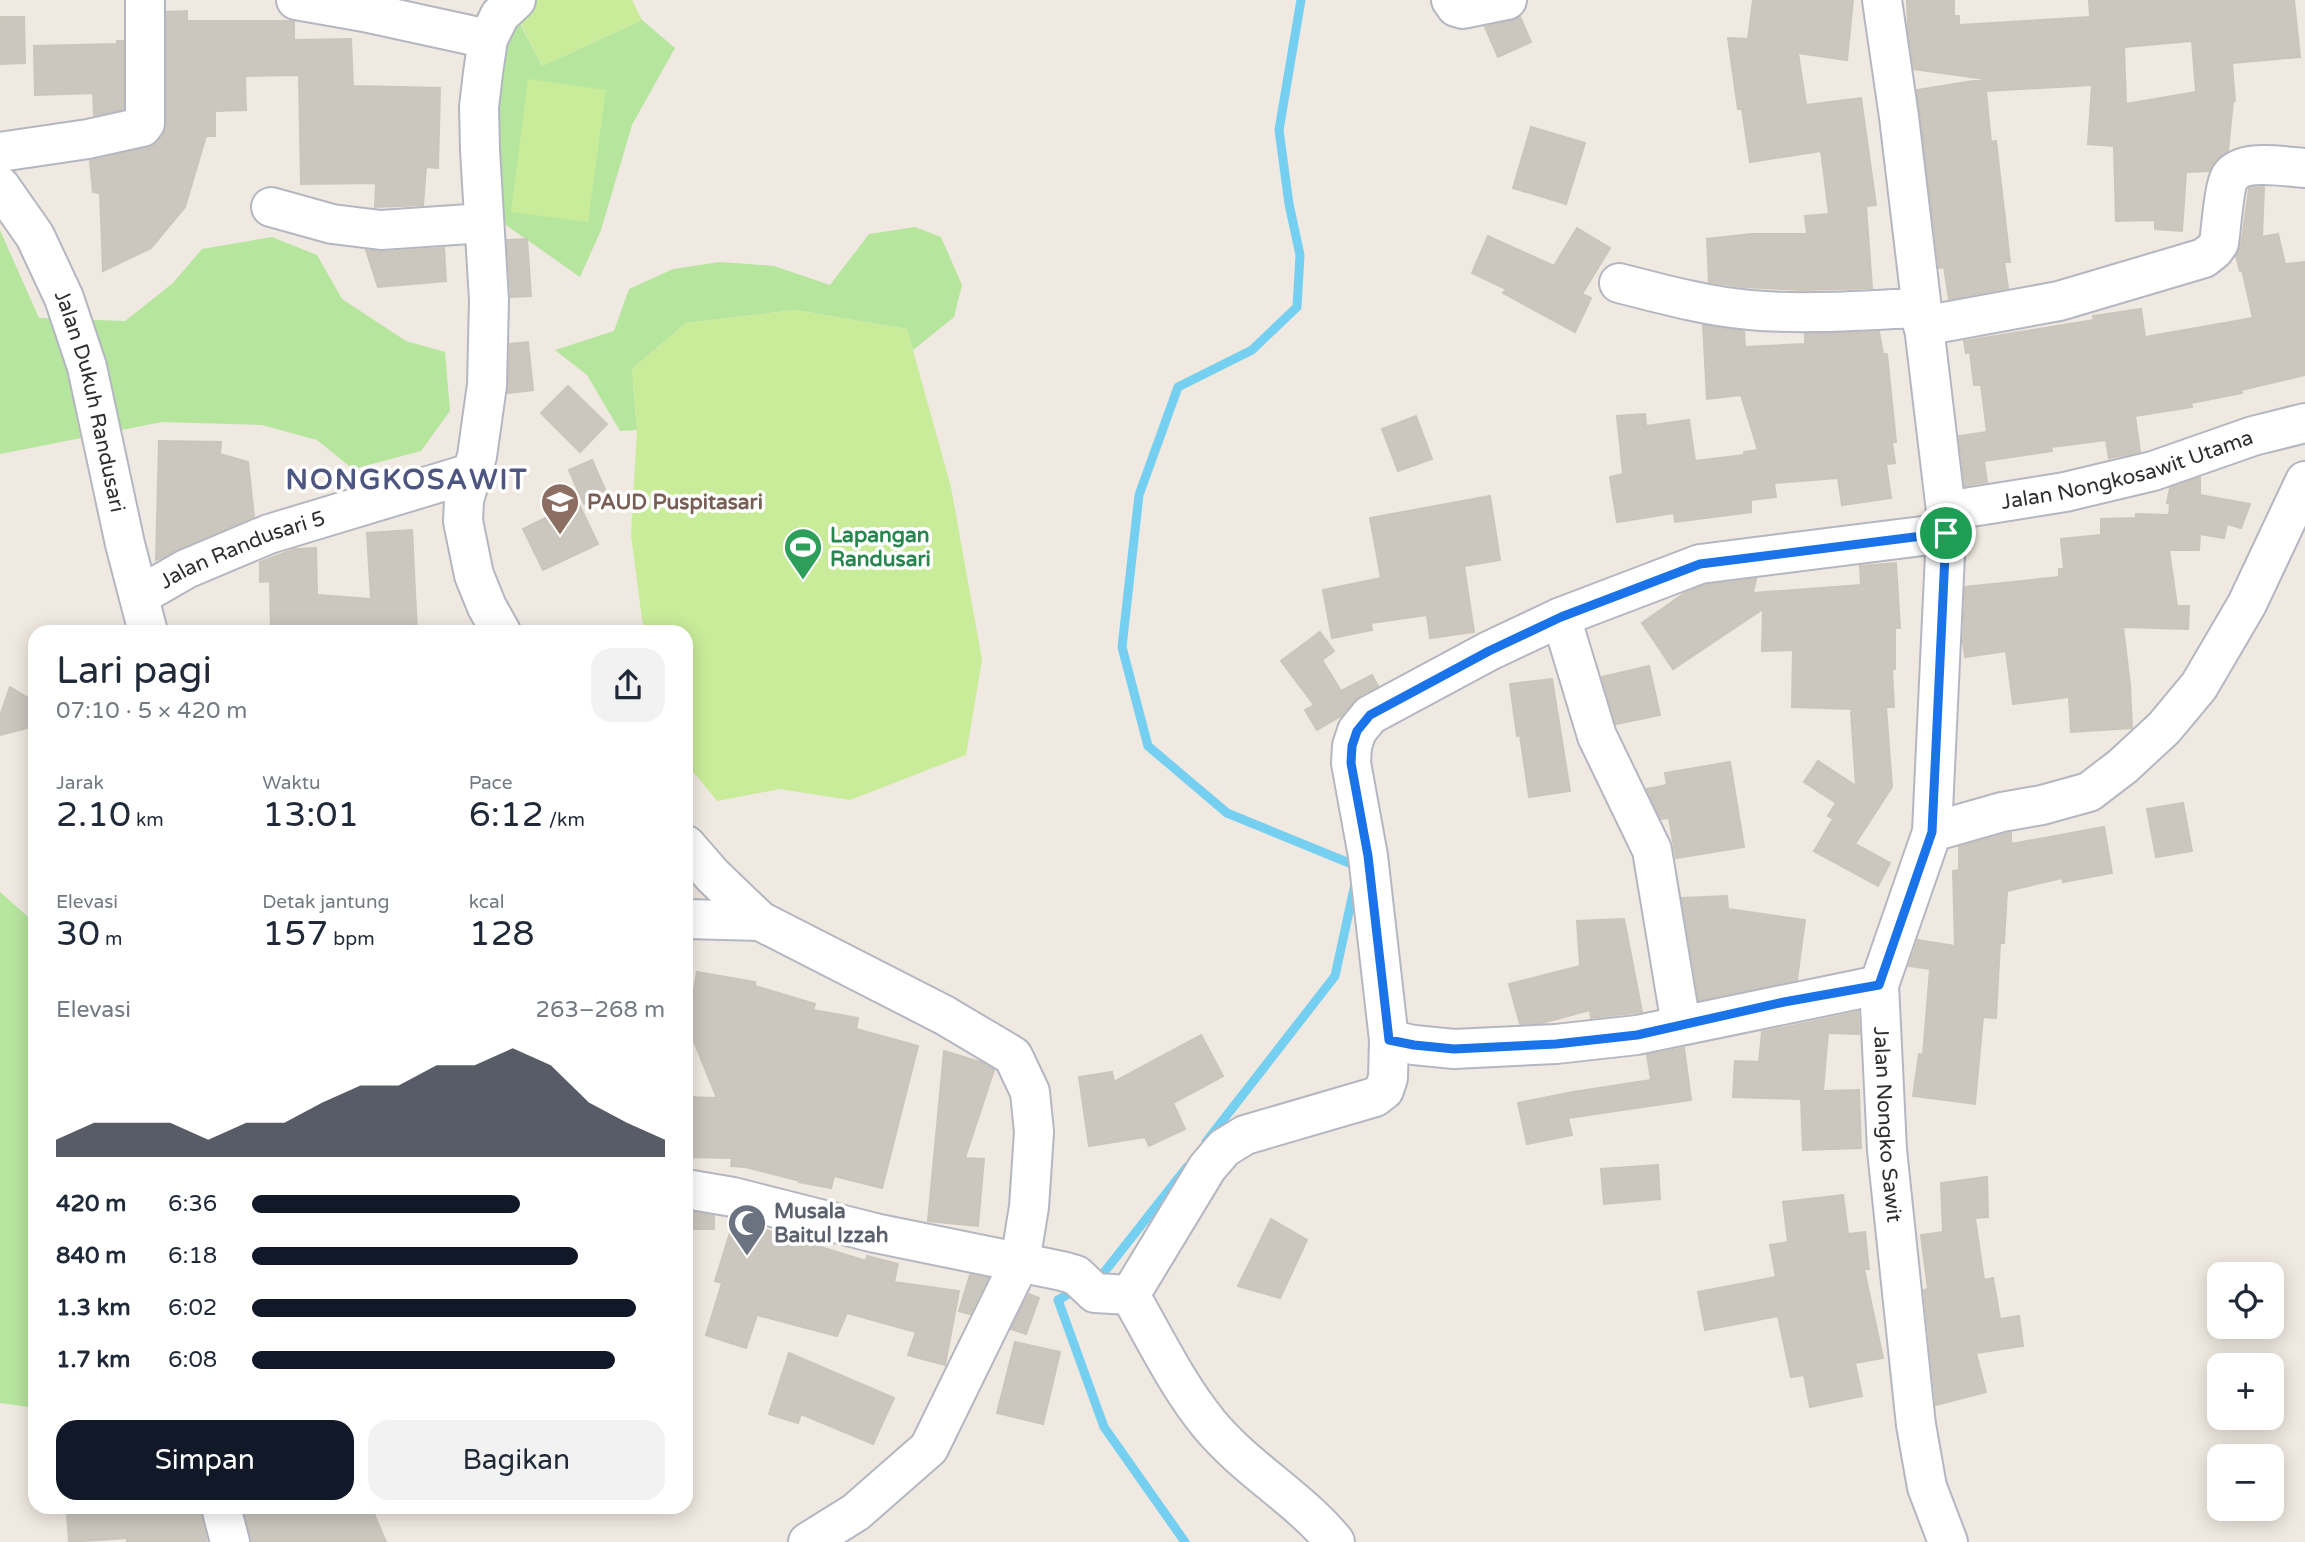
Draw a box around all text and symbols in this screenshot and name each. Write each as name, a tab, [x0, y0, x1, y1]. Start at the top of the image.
street label: Jalan Dukuh Randusari	[49, 286, 130, 514]
street label: Jalan Nongkosawit Utama	[1999, 424, 2256, 515]
district label: NONGKOSAWIT	[285, 463, 529, 497]
school or university icon: PAUD Puspitasari	[539, 481, 581, 536]
place label: PAUD Puspitasari	[587, 490, 763, 515]
pin	[1916, 503, 1976, 563]
street label: Jalan Randusari 5	[155, 505, 328, 594]
icon: arrive	[1927, 514, 1965, 552]
place label: Lapangan Randusari	[830, 523, 931, 572]
sports icon: Lapangan Randusari	[782, 526, 824, 581]
text: Lari pagi	[56, 648, 212, 694]
button: share	[591, 648, 665, 722]
text: 07:10 · 5 × 420 m	[56, 697, 247, 725]
text: Jarak	[56, 772, 104, 794]
text: Waktu	[262, 772, 321, 794]
text: Pace	[469, 772, 512, 794]
text: 2.10	[56, 794, 131, 836]
text: 13:01	[262, 794, 359, 836]
text: 6:12	[469, 794, 544, 836]
text: km	[131, 809, 164, 831]
text: /km	[544, 809, 585, 831]
text: Elevasi	[56, 891, 118, 913]
text: Detak jantung	[262, 891, 389, 913]
text: kcal	[469, 891, 504, 913]
text: 30	[56, 913, 100, 955]
text: 157	[262, 913, 328, 955]
text: 128	[469, 913, 535, 955]
text: m	[100, 928, 122, 950]
text: bpm	[328, 928, 375, 950]
text: Elevasi	[56, 996, 131, 1024]
text: 263–268 m	[536, 996, 665, 1024]
street label: Jalan Nongko Sawit	[1869, 1026, 1907, 1224]
text: 420 m	[56, 1190, 126, 1218]
text: 6:36	[168, 1190, 217, 1218]
place label: Musala Baitul Izzah	[774, 1199, 889, 1248]
mosque icon: Musala Baitul Izzah	[726, 1202, 768, 1257]
text: 840 m	[56, 1242, 126, 1270]
text: 6:18	[168, 1242, 217, 1270]
map controls	[2207, 1262, 2284, 1521]
button: locate	[2207, 1262, 2284, 1339]
text: 1.3 km	[56, 1294, 131, 1322]
text: 6:02	[168, 1294, 217, 1322]
text: 1.7 km	[56, 1346, 130, 1374]
text: 6:08	[168, 1346, 217, 1374]
button: +	[2207, 1353, 2284, 1430]
button: Simpan	[56, 1420, 354, 1500]
button: Bagikan	[368, 1420, 665, 1500]
button: −	[2207, 1444, 2284, 1521]

